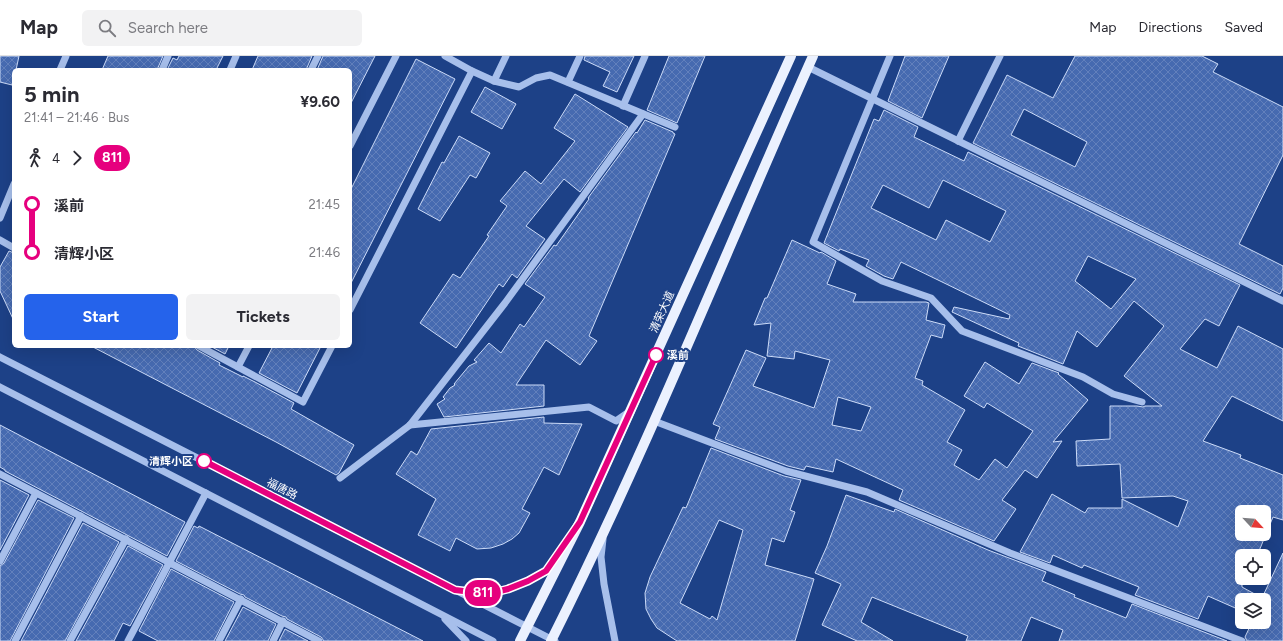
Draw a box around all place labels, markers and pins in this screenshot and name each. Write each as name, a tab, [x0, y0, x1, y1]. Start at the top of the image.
marker: 溪前	[648, 347, 664, 363]
place label: 溪前	[667, 349, 689, 362]
marker: 清辉小区	[196, 453, 212, 469]
place label: 清辉小区	[149, 455, 193, 468]

